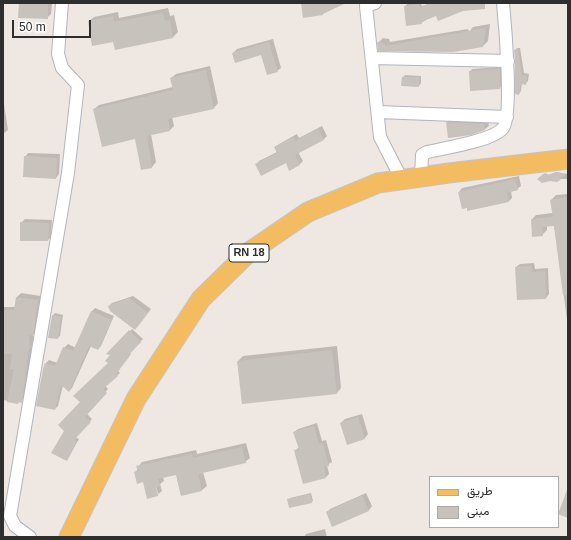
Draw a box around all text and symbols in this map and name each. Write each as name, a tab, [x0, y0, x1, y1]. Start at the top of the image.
scale bar	[14, 12, 93, 38]
text: 50 m	[19, 20, 46, 34]
road number: RN 18	[229, 244, 269, 262]
legend	[429, 476, 559, 528]
text: طريق	[467, 484, 492, 498]
text: مبنى	[467, 504, 489, 518]

